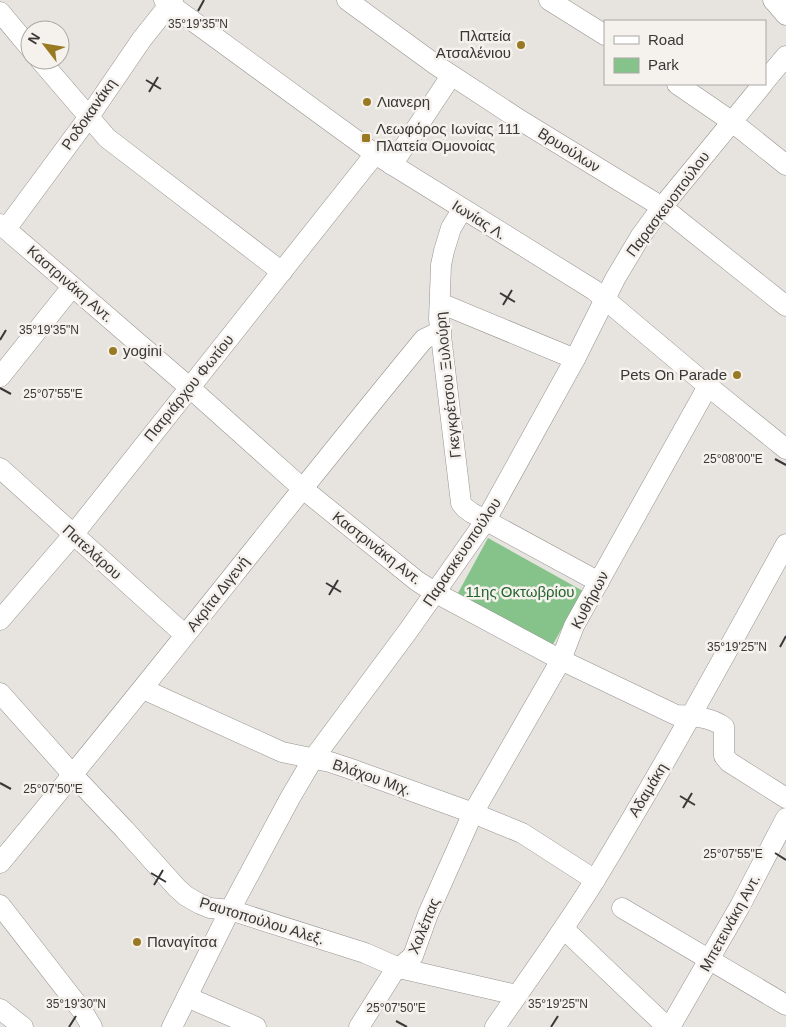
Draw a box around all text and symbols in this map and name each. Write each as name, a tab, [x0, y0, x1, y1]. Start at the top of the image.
text: 35°19'35"N	[168, 17, 228, 31]
north arrow	[20, 20, 70, 70]
legend	[604, 20, 766, 85]
place label: Πλατεία Ατσαλένιου	[436, 27, 511, 61]
text: N	[24, 30, 43, 47]
text: Road	[648, 31, 684, 48]
marker: Πλατεία Ατσαλένιου	[515, 39, 527, 51]
text: Park	[648, 56, 679, 73]
street label: Ροδοκανάκη	[58, 75, 119, 153]
place label: Λιανερη	[377, 93, 430, 110]
marker: Λιανερη	[361, 96, 373, 108]
place label: Λεωφόρος Ιωνίας 111 Πλατεία Ομονοίας	[376, 120, 520, 154]
street label: Βρυούλων	[535, 124, 603, 175]
marker: Λεωφόρος Ιωνίας 111 Πλατεία Ομονοίας	[360, 132, 372, 144]
street label: Παρασκευοπούλου	[623, 148, 713, 260]
street label: Ιωνίας Λ.	[449, 196, 509, 243]
street label: Καστρινάκη Αντ.	[24, 242, 117, 326]
street label: Γκεγκρέτσου Ξυλούρη	[431, 311, 464, 459]
text: 35°19'35"N	[19, 323, 79, 337]
street label: Πατριάρχου Φωτίου	[140, 331, 237, 444]
place label: yogini	[123, 342, 162, 359]
marker: yogini	[107, 345, 119, 357]
place label: Pets On Parade	[620, 366, 727, 383]
marker: Pets On Parade	[731, 369, 743, 381]
text: 25°07'55"E	[23, 387, 83, 401]
text: 25°08'00"E	[703, 452, 763, 466]
street label: Παρασκευοπούλου	[419, 494, 504, 609]
street label: Καστρινάκη Αντ.	[329, 508, 425, 588]
street label: Πατελάρου	[59, 521, 125, 582]
street label: Ακρίτα Διγενή	[183, 553, 252, 635]
street label: Κυθήρων	[567, 568, 612, 631]
park label: 11ης Οκτωβρίου	[466, 583, 574, 600]
text: 35°19'25"N	[707, 640, 767, 654]
street label: Βλάχου Μιχ.	[331, 755, 414, 798]
street label: Αδαμάκη	[625, 760, 670, 820]
text: 25°07'50"E	[23, 782, 83, 796]
text: 25°07'55"E	[703, 847, 763, 861]
street label: Μπετεινάκη Αντ.	[696, 871, 763, 974]
street label: Ραυτοπούλου Αλεξ.	[198, 893, 327, 948]
street label: Χαλέπας	[405, 895, 442, 956]
place label: Παναγίτσα	[147, 933, 217, 950]
marker: Παναγίτσα	[131, 936, 143, 948]
text: 35°19'30"N	[46, 997, 106, 1011]
text: 35°19'25"N	[528, 997, 588, 1011]
text: 25°07'50"E	[366, 1001, 426, 1015]

